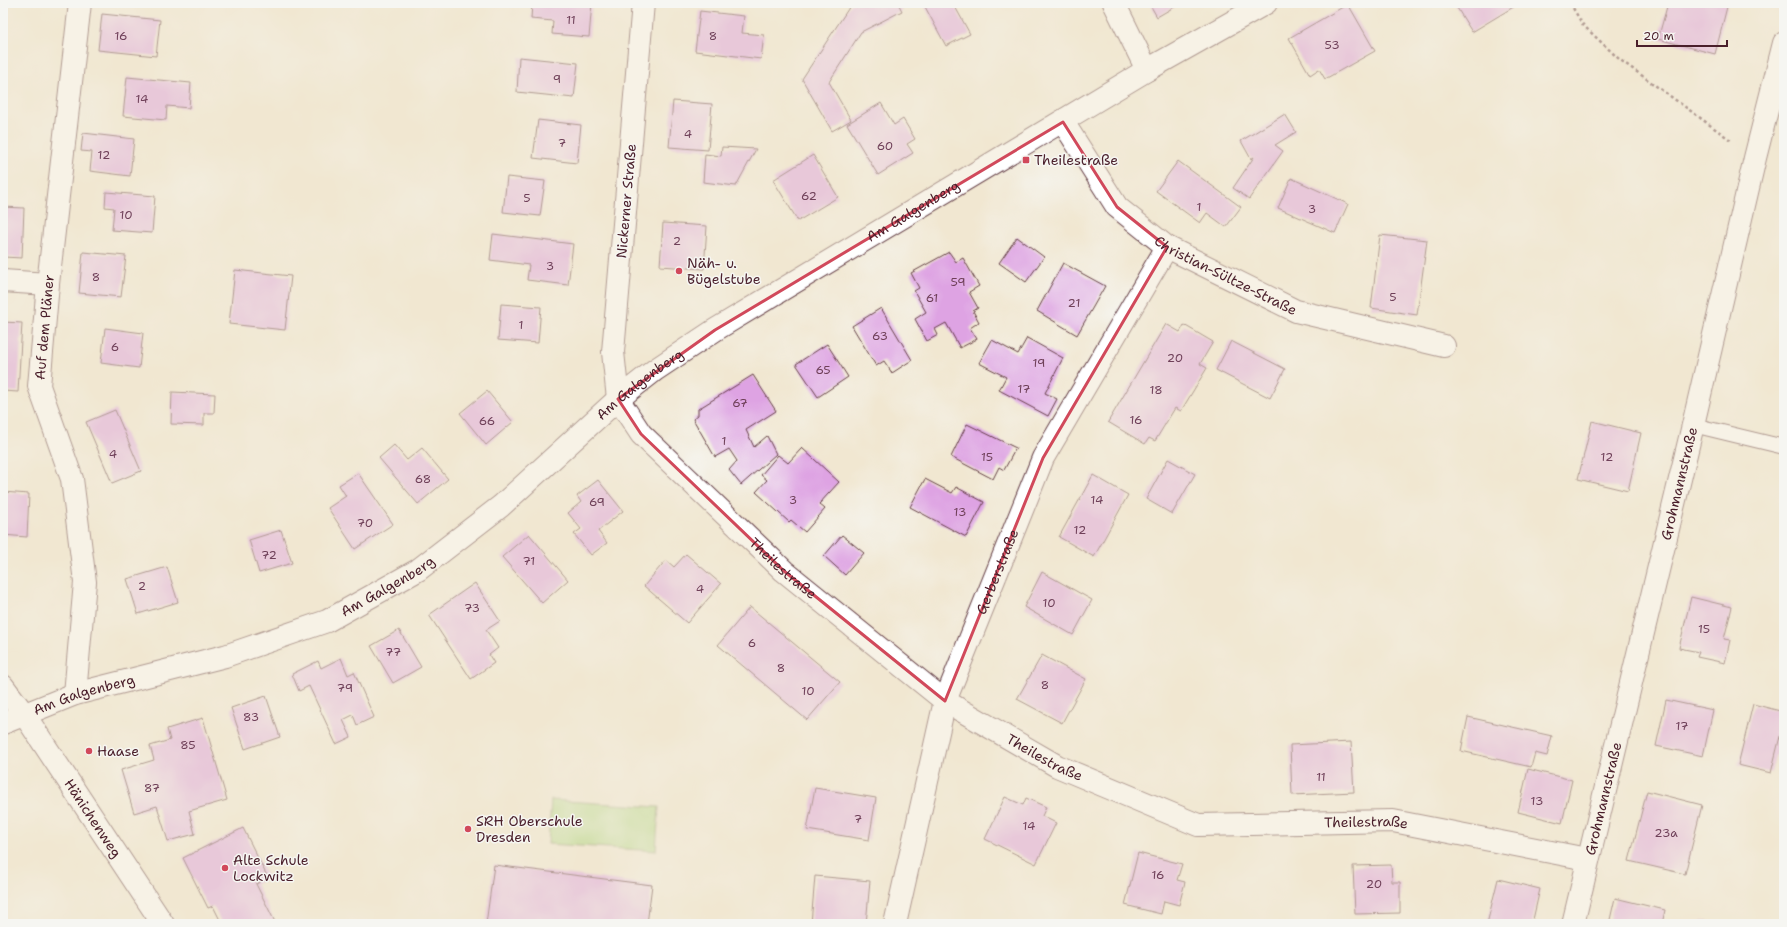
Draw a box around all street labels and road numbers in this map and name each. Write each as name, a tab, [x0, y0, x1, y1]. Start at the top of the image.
street label: Nickerner Straße	[612, 143, 640, 259]
street label: Am Galgenberg	[863, 176, 963, 246]
street label: Christian-Sültze-Straße	[1151, 231, 1300, 319]
street label: Auf dem Pläner	[31, 273, 58, 380]
street label: Am Galgenberg	[592, 345, 687, 424]
street label: Grohmannstraße	[1657, 425, 1701, 542]
street label: Gerberstraße	[972, 526, 1022, 617]
street label: Theilestraße	[746, 534, 821, 603]
street label: Am Galgenberg	[337, 552, 438, 621]
street label: Am Galgenberg	[30, 670, 136, 719]
street label: Theilestraße	[1003, 730, 1086, 785]
street label: Grohmannstraße	[1581, 740, 1625, 857]
street label: Hänichenweg	[60, 775, 126, 861]
street label: Theilestraße	[1324, 812, 1410, 833]

